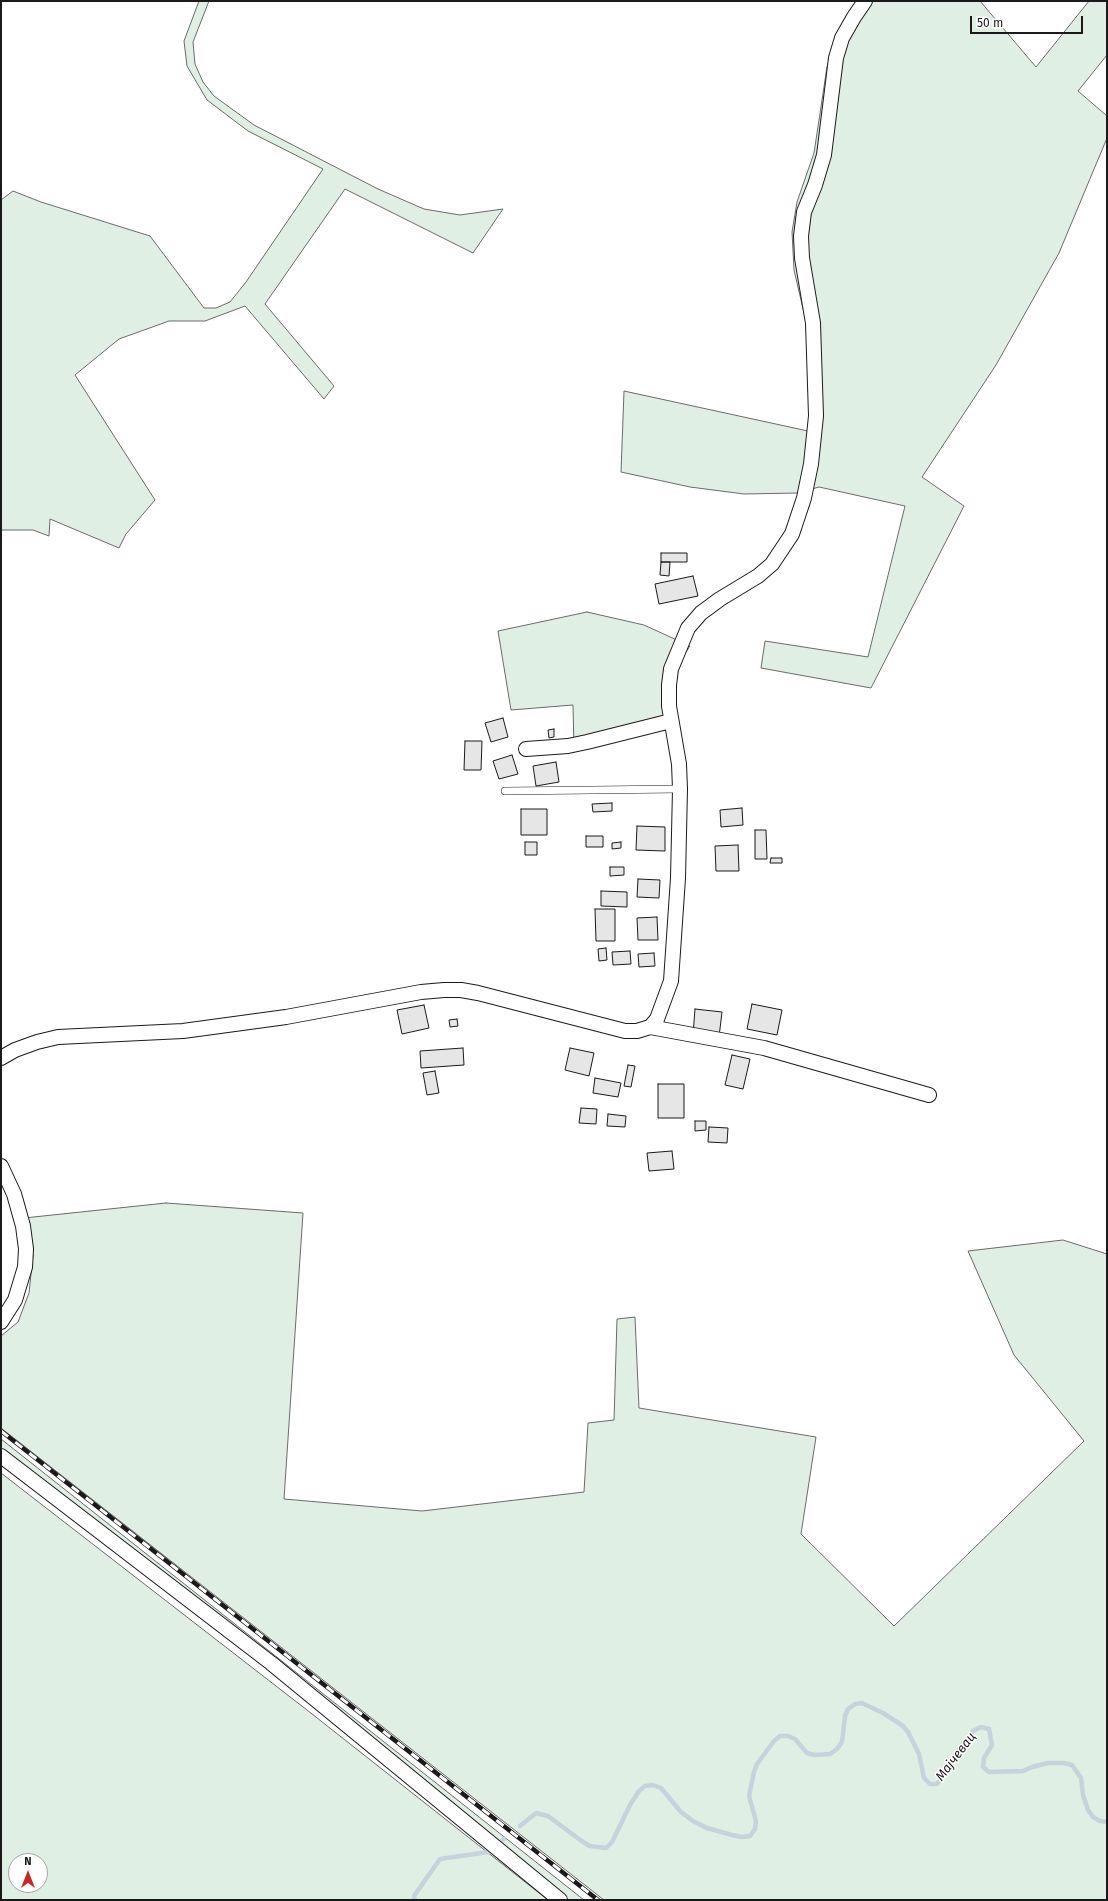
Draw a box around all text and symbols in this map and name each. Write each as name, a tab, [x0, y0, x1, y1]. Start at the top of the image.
scale bar	[972, 8, 1085, 34]
text: 50 m	[977, 16, 1003, 30]
water label: Мајчевац	[933, 1730, 979, 1784]
north arrow	[8, 1853, 48, 1893]
text: N	[24, 1855, 32, 1868]

